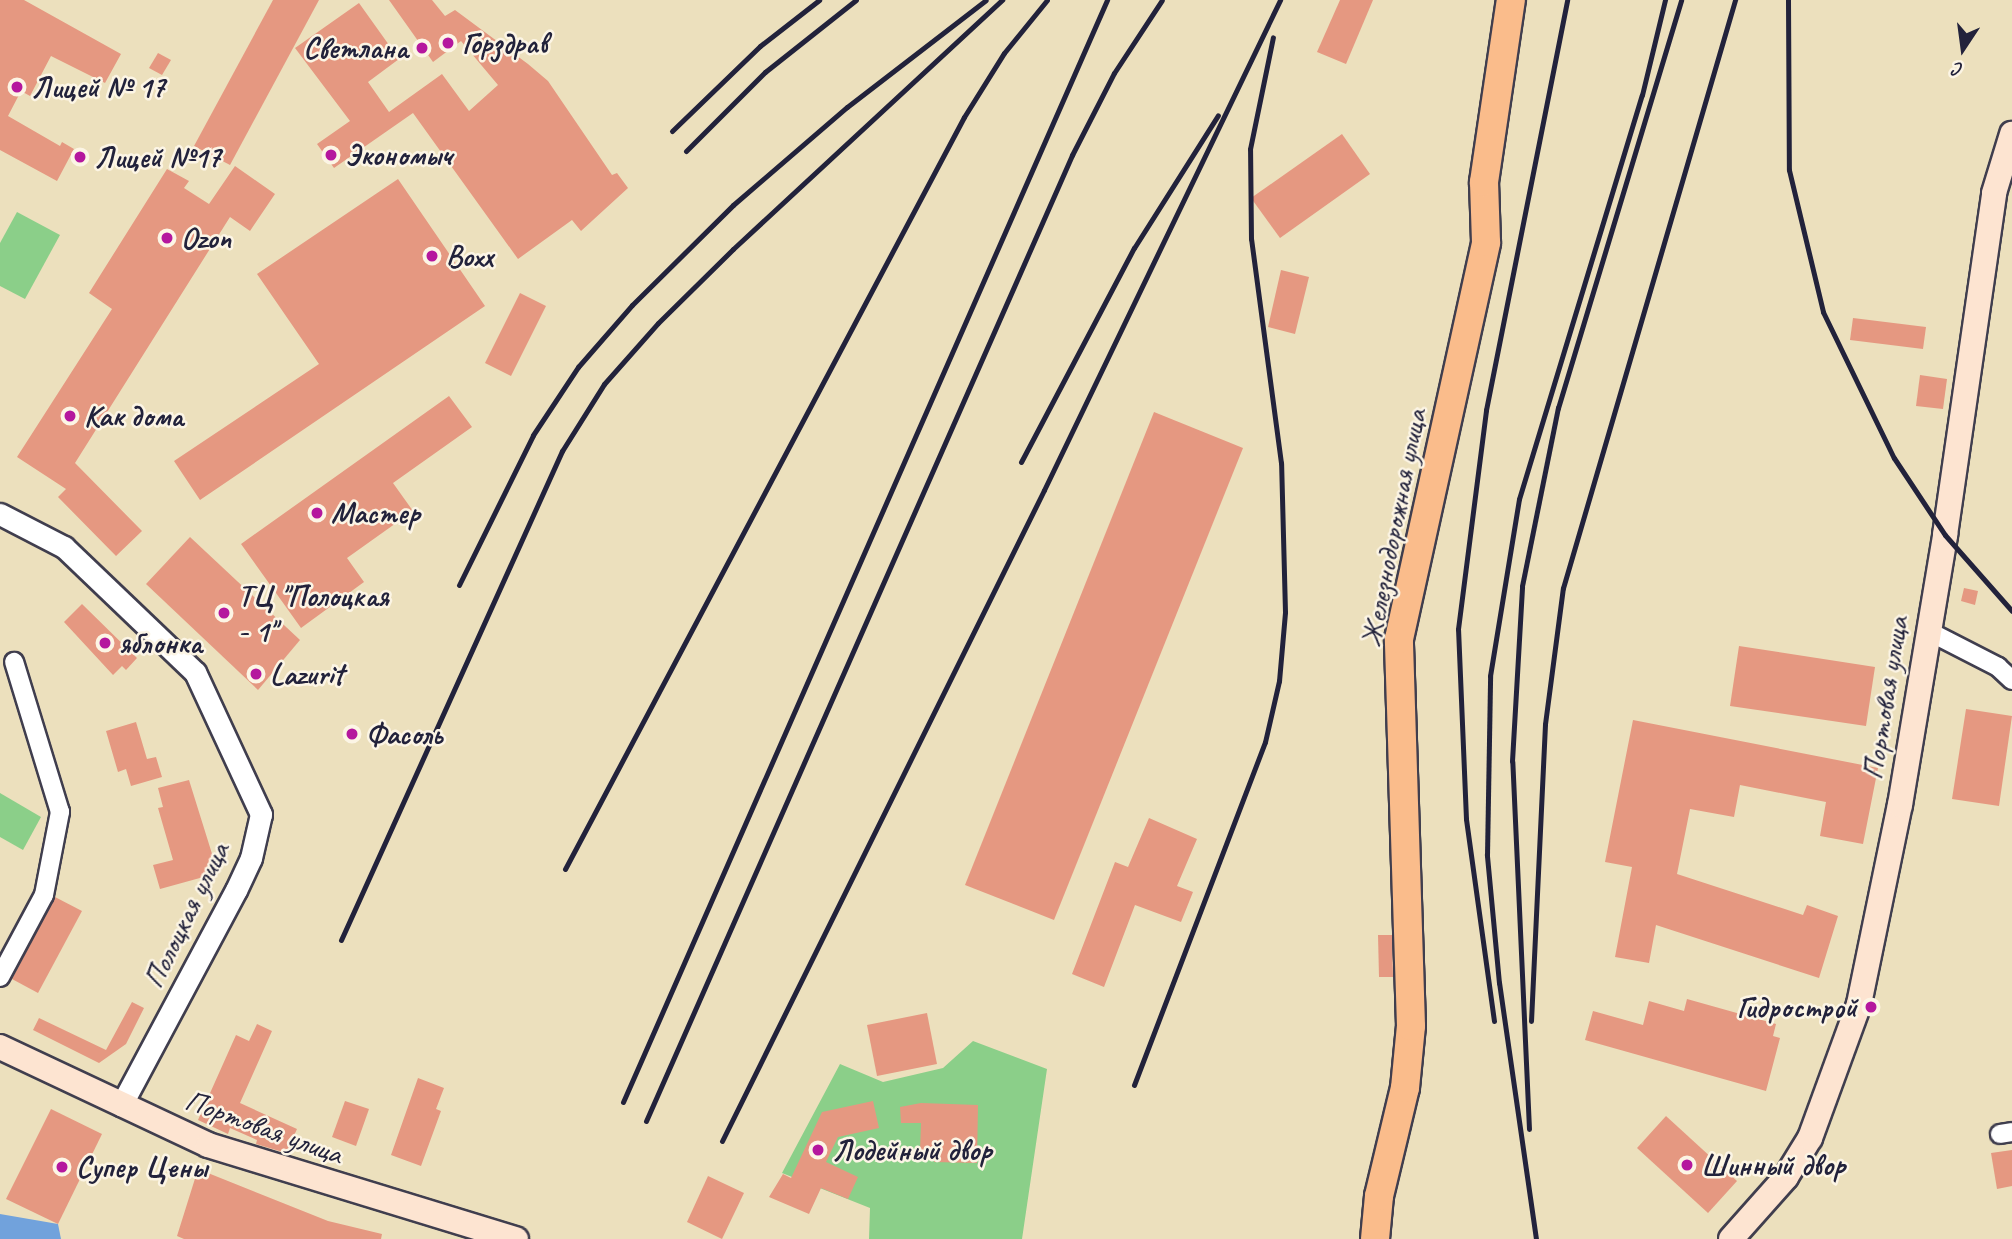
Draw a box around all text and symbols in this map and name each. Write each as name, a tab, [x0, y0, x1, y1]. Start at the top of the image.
north arrow	[1928, 14, 1998, 84]
place label: Горздрав	[462, 25, 548, 61]
place label: Светлана	[303, 30, 408, 66]
marker: Горздрав	[440, 35, 456, 51]
marker: Светлана	[414, 40, 430, 56]
text: С	[1951, 57, 1966, 82]
place label: Лицей № 17	[31, 69, 165, 105]
marker: Лицей № 17	[9, 79, 25, 95]
place label: Экономыч	[345, 137, 452, 173]
place label: Лицей №17	[94, 139, 221, 175]
marker: Экономыч	[323, 147, 339, 163]
marker: Лицей №17	[72, 149, 88, 165]
place label: Ozon	[181, 220, 231, 256]
marker: Ozon	[159, 230, 175, 246]
place label: Boxx	[446, 238, 493, 274]
marker: Boxx	[424, 248, 440, 264]
place label: Как дома	[84, 398, 185, 434]
street label: Железнодорожная улица	[1352, 405, 1434, 651]
marker: Как дома	[62, 408, 78, 424]
place label: Мастер	[331, 495, 420, 531]
marker: Мастер	[309, 505, 325, 521]
place label: ТЦ "Полоцкая - 1"	[238, 578, 388, 648]
marker: ТЦ "Полоцкая - 1"	[216, 605, 232, 621]
street label: Портовая улица	[1854, 613, 1916, 783]
place label: яблонка	[119, 625, 202, 661]
marker: яблонка	[97, 635, 113, 651]
place label: Lazurit	[270, 656, 343, 692]
marker: Lazurit	[248, 666, 264, 682]
place label: Фасоль	[366, 716, 442, 752]
marker: Фасоль	[344, 726, 360, 742]
street label: Полоцкая улица	[135, 835, 237, 995]
place label: Гидрострой	[1737, 989, 1857, 1025]
marker: Гидрострой	[1863, 999, 1879, 1015]
street label: Портовая улица	[180, 1082, 348, 1172]
place label: Лодейный двор	[832, 1132, 992, 1168]
marker: Лодейный двор	[810, 1142, 826, 1158]
place label: Шинный двор	[1701, 1147, 1846, 1183]
place label: Супер Цены	[76, 1149, 204, 1185]
marker: Шинный двор	[1679, 1157, 1695, 1173]
marker: Супер Цены	[54, 1159, 70, 1175]

